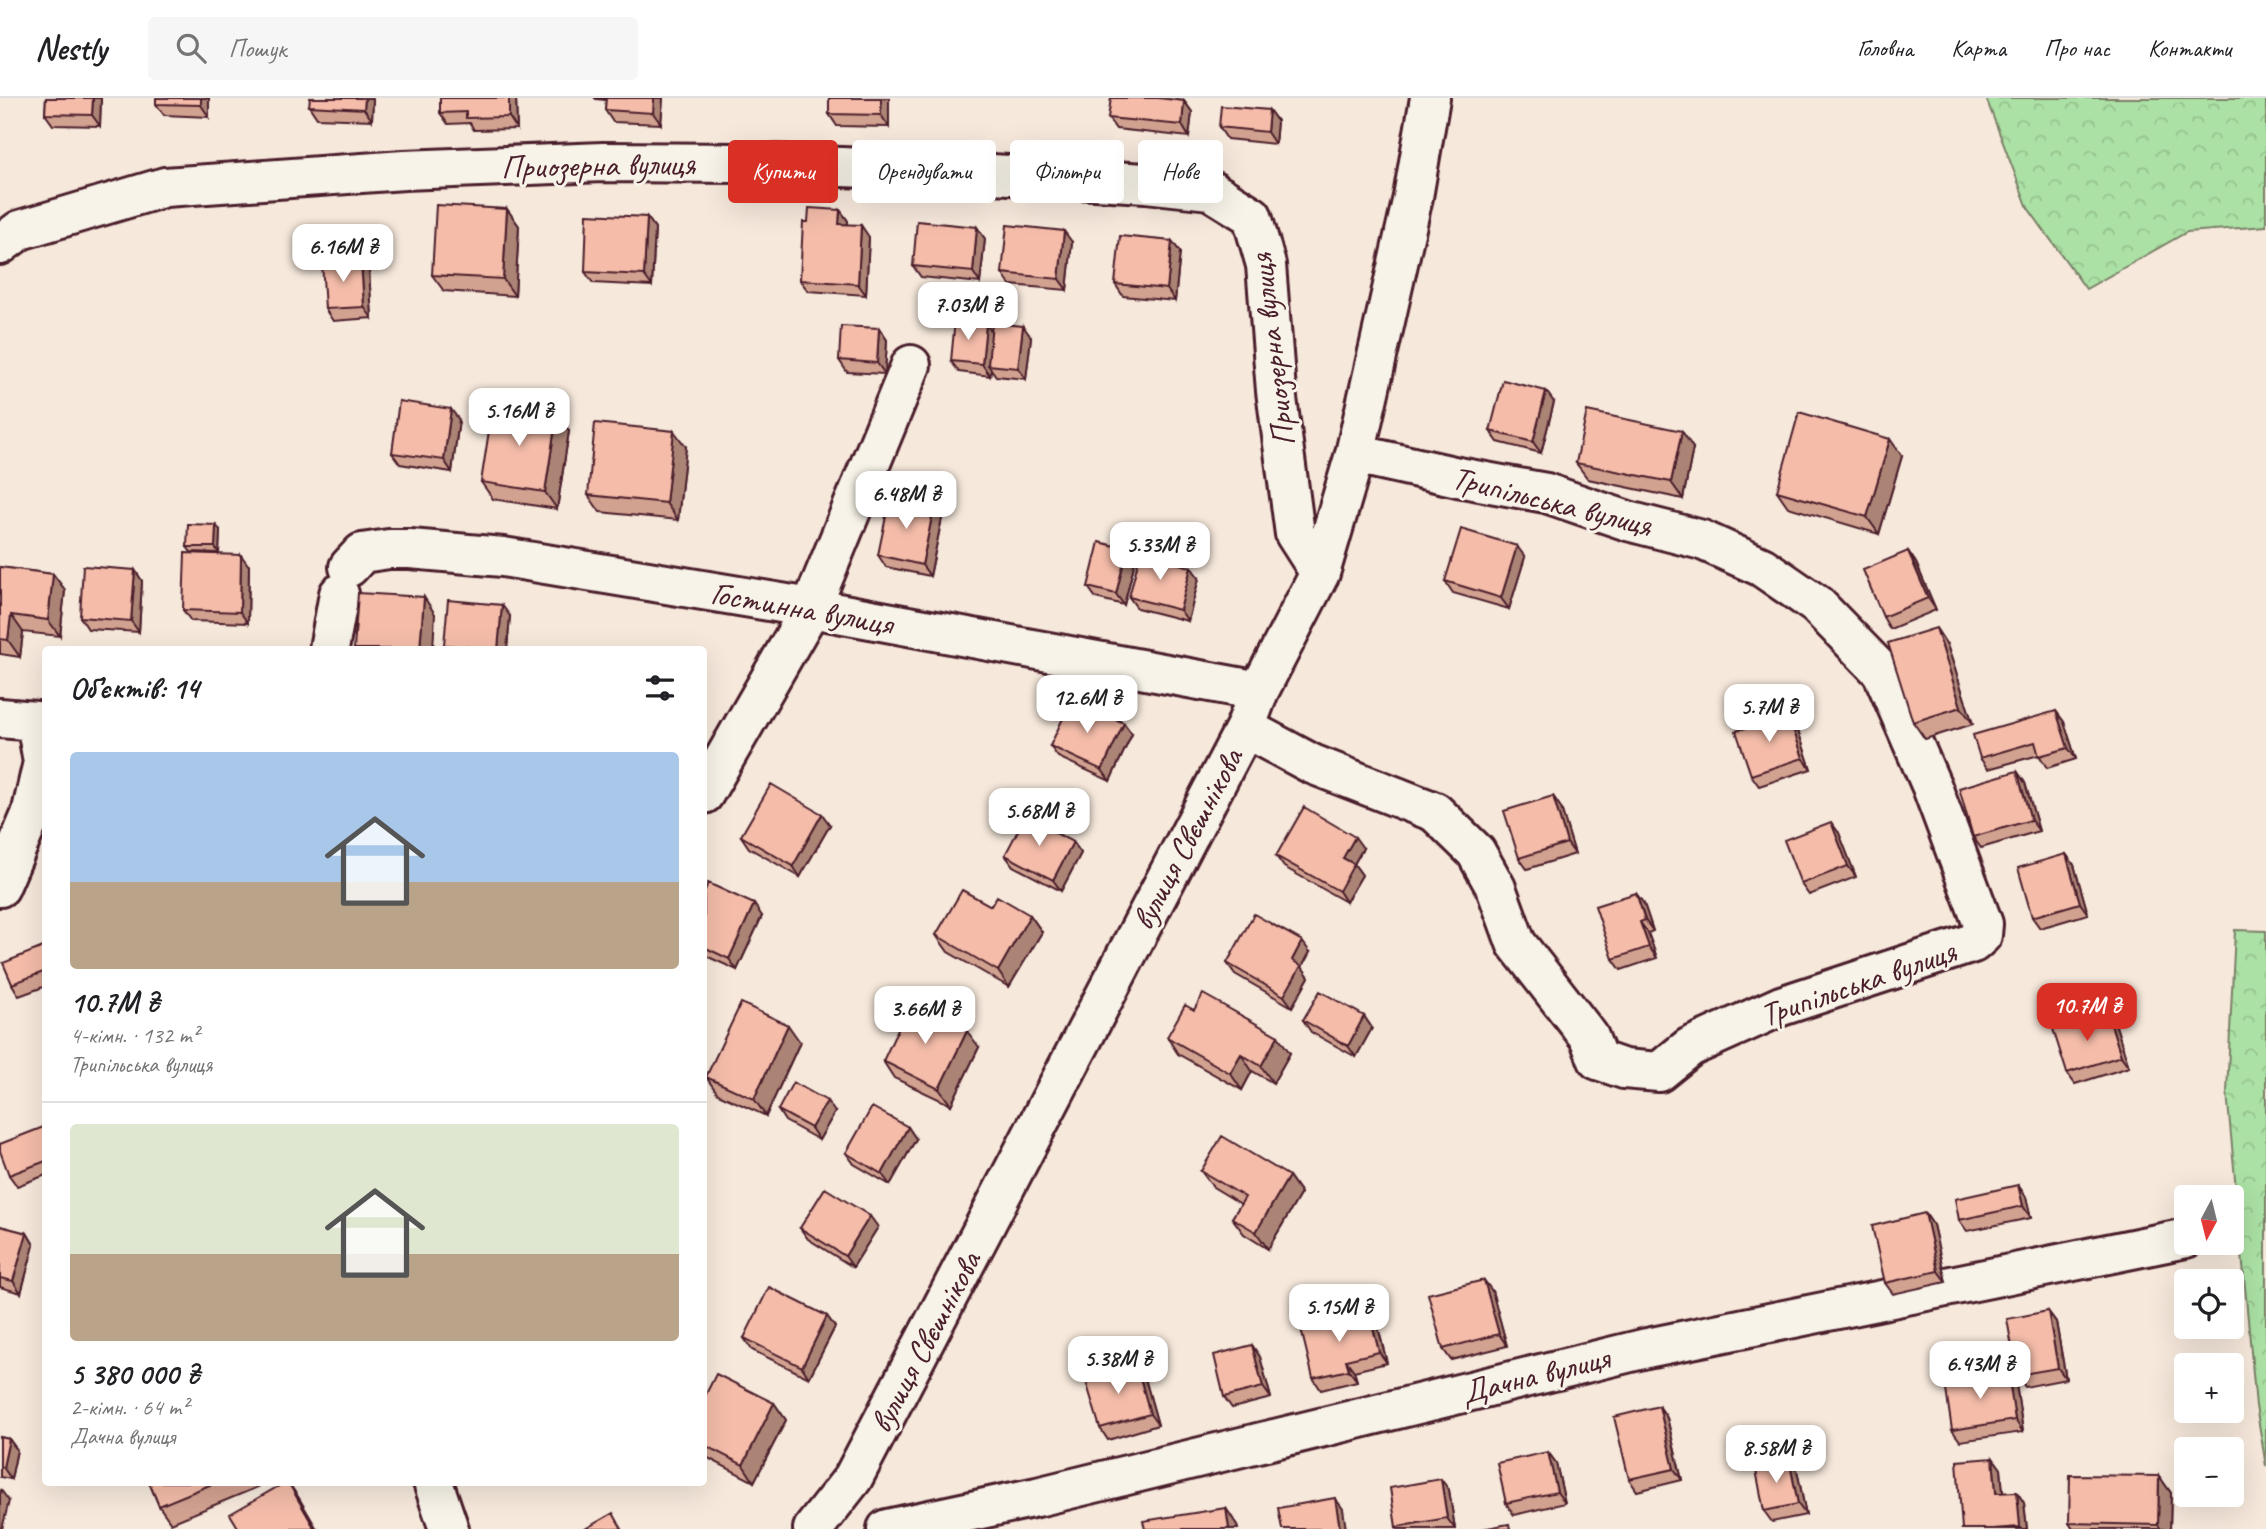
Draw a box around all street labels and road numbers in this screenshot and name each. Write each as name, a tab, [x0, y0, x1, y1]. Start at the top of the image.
street label: Приозерна вулиця	[501, 142, 696, 188]
street label: Приозерна вулиця	[1239, 250, 1305, 449]
street label: Трипільська вулиця	[1448, 456, 1657, 546]
street label: Гостинна вулиця	[708, 571, 899, 645]
street label: вулиця Свєшнікова	[1122, 739, 1253, 937]
street label: Трипільська вулиця	[1755, 930, 1962, 1036]
street label: вулиця Свєшнікова	[860, 1242, 991, 1440]
street label: Дачна вулиця	[1457, 1336, 1616, 1414]

